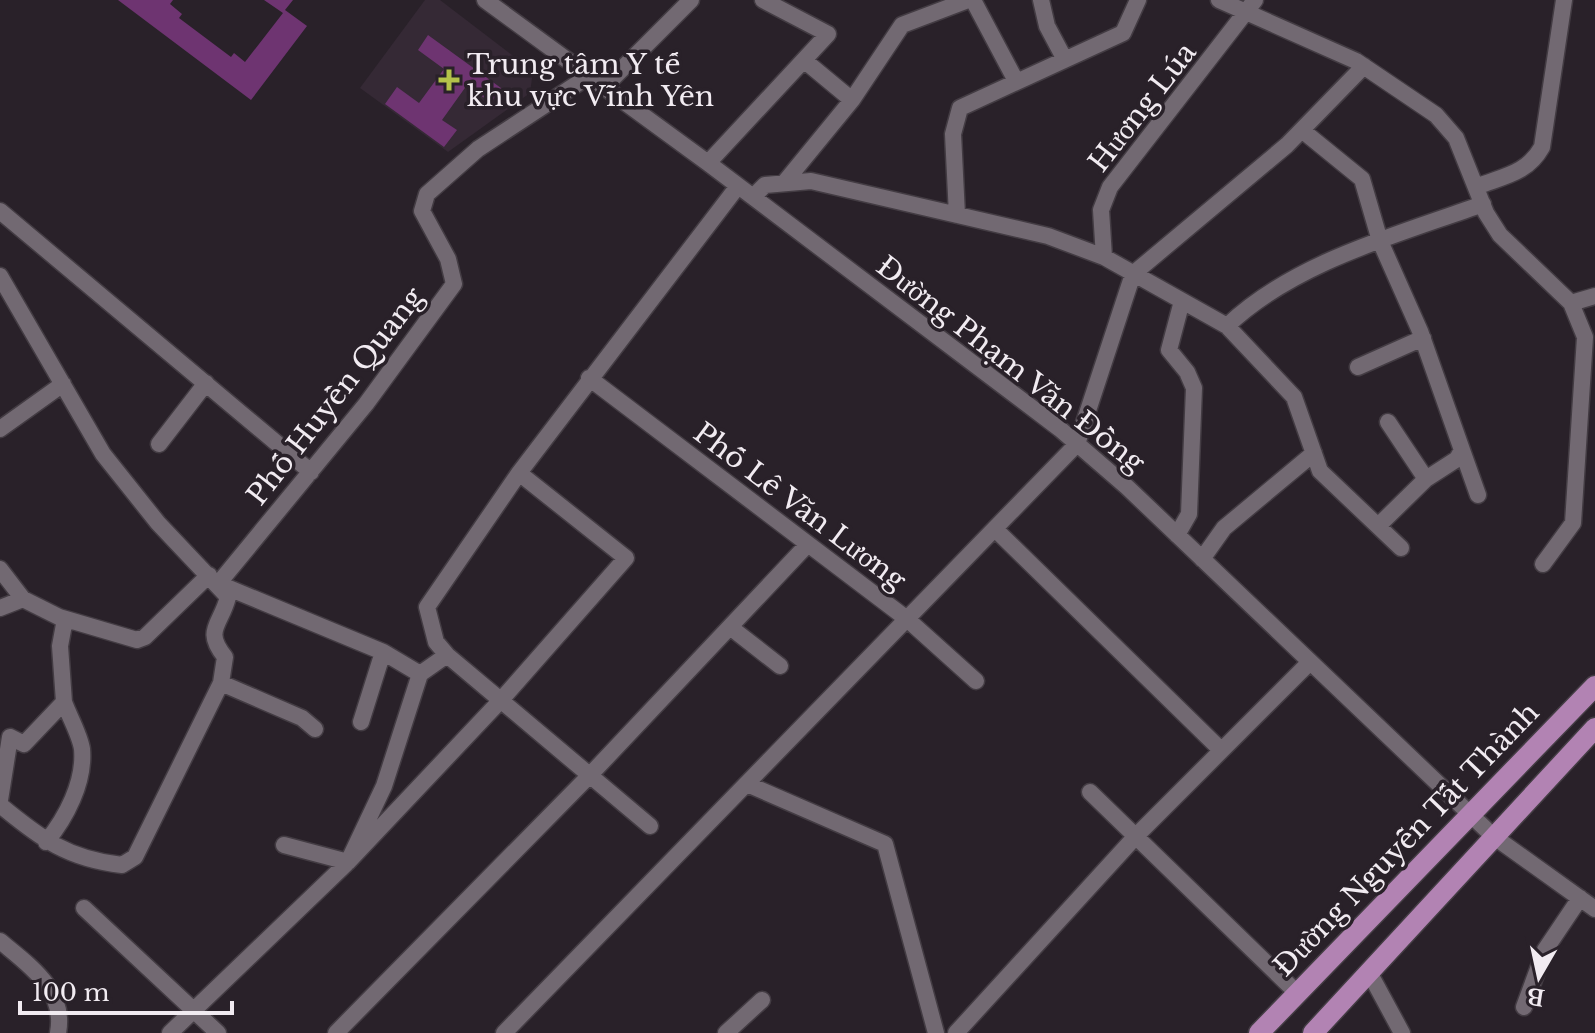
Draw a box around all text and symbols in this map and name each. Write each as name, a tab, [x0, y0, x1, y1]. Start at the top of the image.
street label: Hương Lúa	[1081, 35, 1204, 179]
place label: Trung tâm Y tế khu vực Vĩnh Yên	[467, 47, 714, 114]
marker: Trung tâm Y tế khu vực Vĩnh Yên	[438, 69, 460, 91]
street label: Đường Phạm Văn Đồng	[870, 249, 1153, 481]
street label: Phố Huyền Quang	[240, 280, 432, 512]
street label: Phố Lê Văn Lương	[687, 415, 914, 598]
street label: Đường Nguyễn Tất Thành	[1266, 695, 1547, 984]
north arrow	[1499, 937, 1579, 1017]
scale bar	[20, 965, 232, 1015]
text: 100 m	[32, 978, 110, 1007]
text: B	[1525, 982, 1547, 1011]

